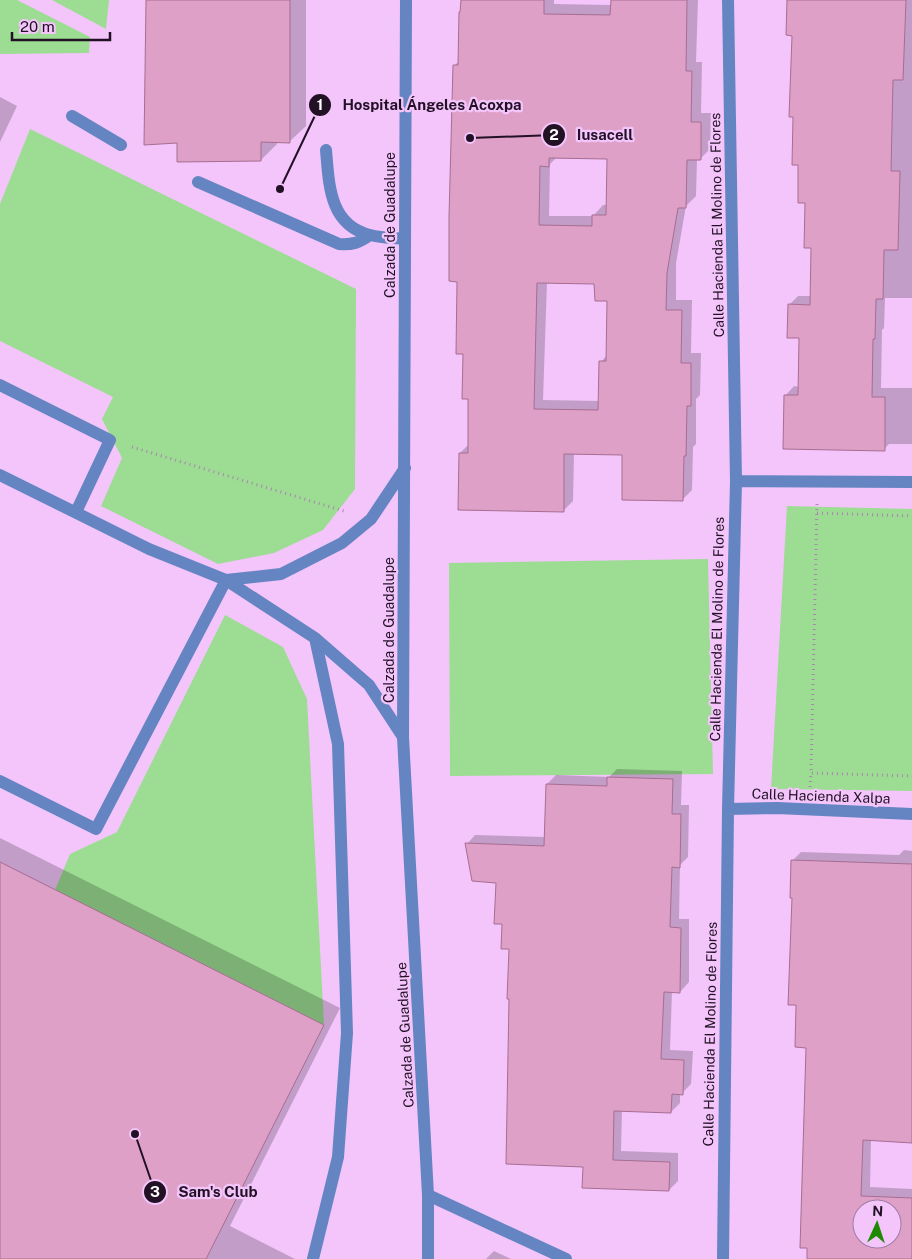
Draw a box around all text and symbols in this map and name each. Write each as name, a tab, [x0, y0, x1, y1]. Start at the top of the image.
scale bar	[12, 10, 110, 42]
text: 20 m	[20, 18, 55, 35]
callout: Hospital Ángeles Acoxpa	[308, 90, 532, 120]
text: 1	[317, 96, 323, 113]
text: Hospital Ángeles Acoxpa	[342, 96, 522, 113]
street label: Calle Hacienda El Molino de Flores	[707, 113, 727, 337]
callout: Iusacell	[541, 120, 643, 150]
text: 2	[549, 126, 559, 143]
text: Iusacell	[577, 126, 633, 143]
street label: Calzada de Guadalupe	[382, 152, 398, 298]
street label: Calle Hacienda El Molino de Flores	[707, 517, 727, 741]
street label: Calzada de Guadalupe	[381, 557, 397, 703]
street label: Calle Hacienda Xalpa	[751, 786, 891, 806]
street label: Calle Hacienda El Molino de Flores	[700, 922, 720, 1146]
street label: Calzada de Guadalupe	[393, 962, 417, 1108]
callout: Sam's Club	[143, 1177, 267, 1207]
text: 3	[150, 1183, 160, 1200]
text: Sam's Club	[178, 1183, 258, 1200]
north arrow	[852, 1199, 902, 1249]
text: N	[872, 1203, 884, 1219]

